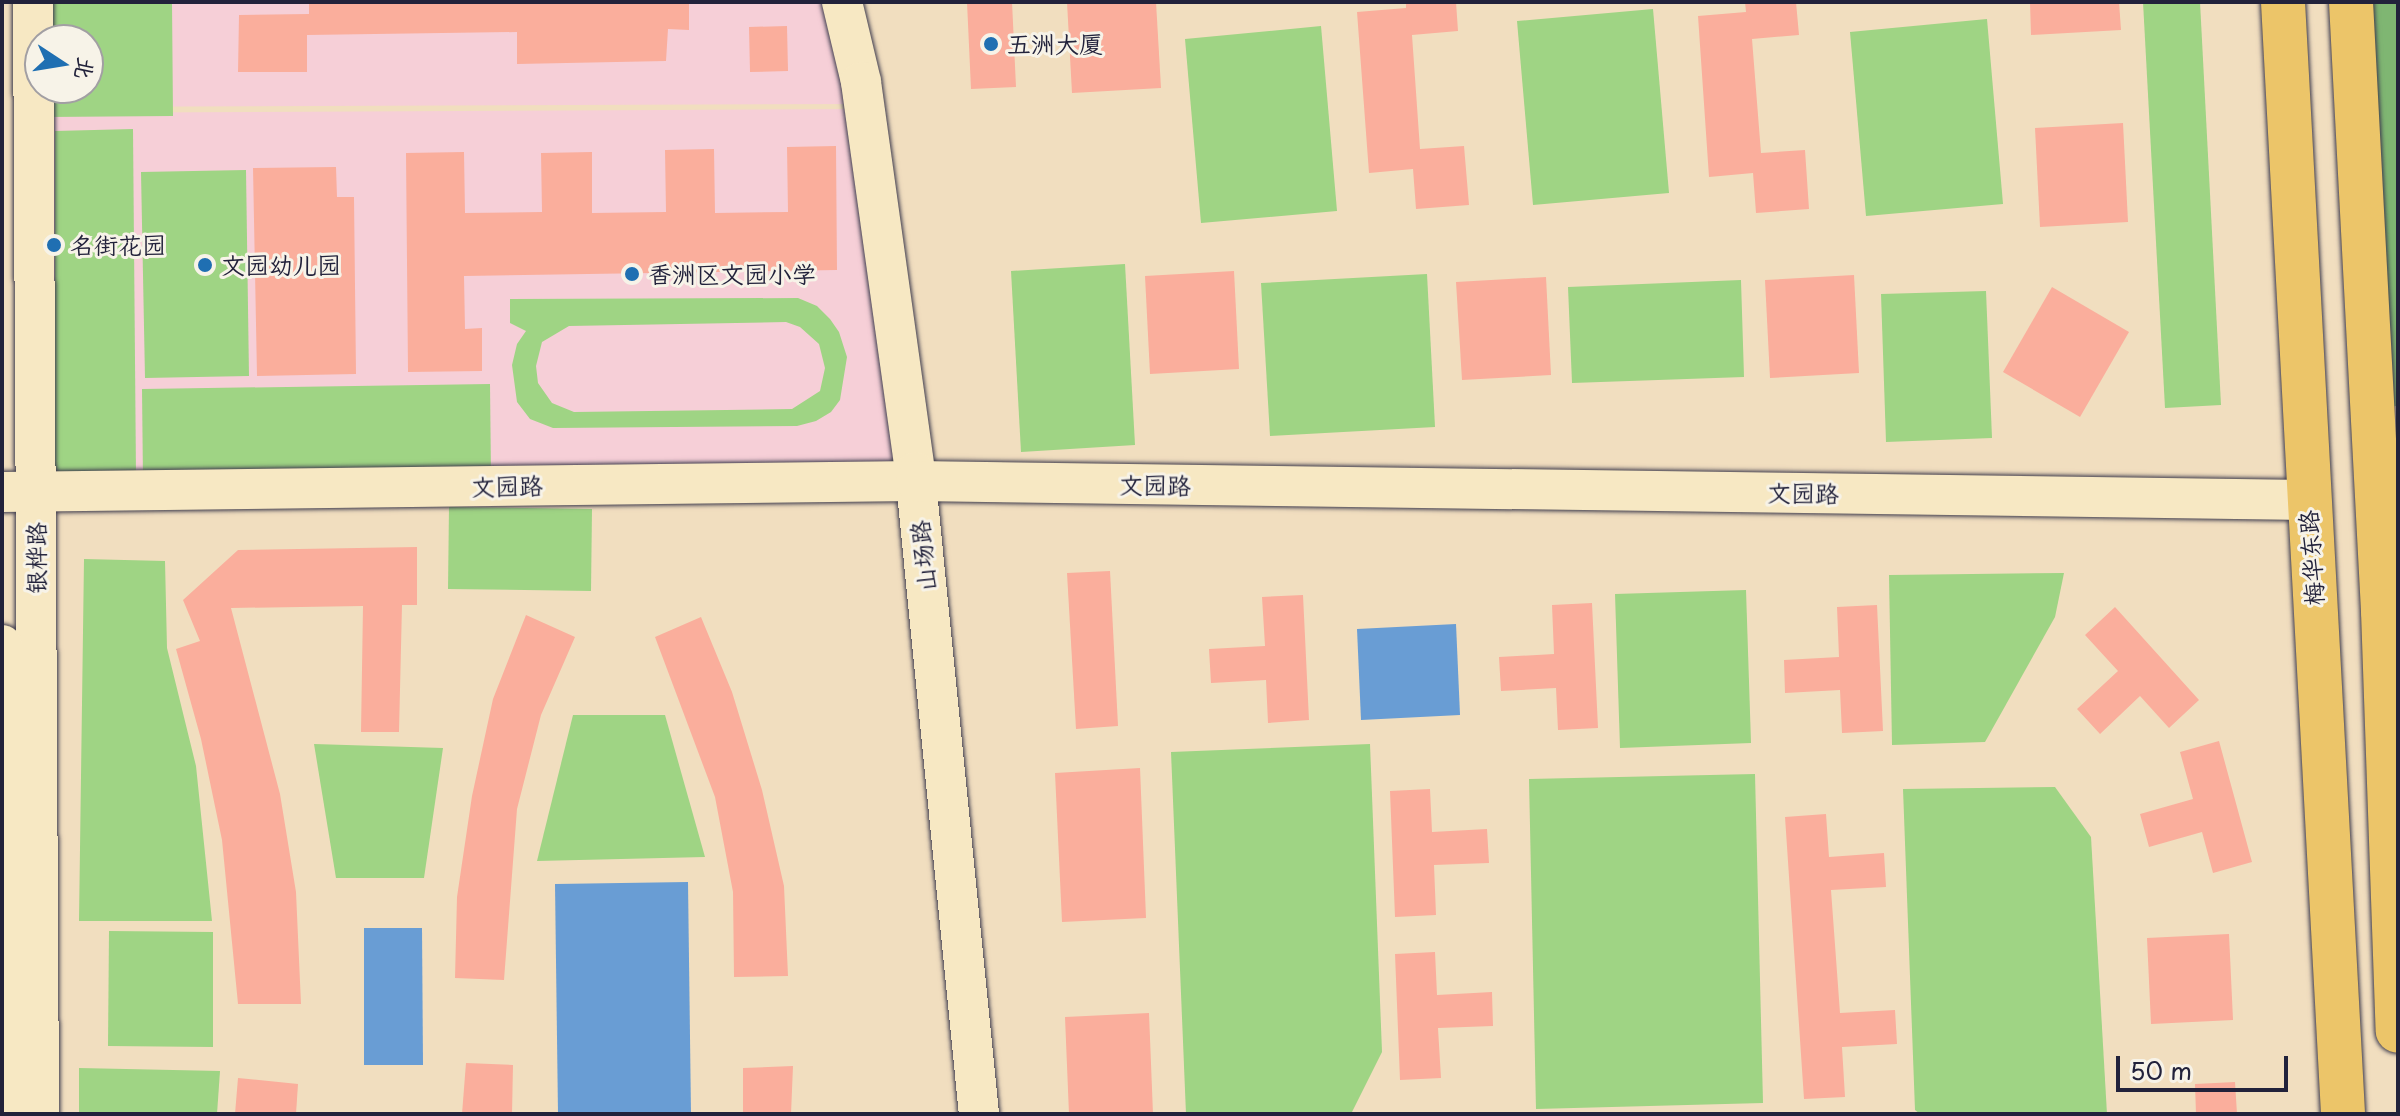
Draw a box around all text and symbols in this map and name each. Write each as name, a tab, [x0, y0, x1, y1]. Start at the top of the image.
north arrow	[24, 24, 104, 104]
place label: 五洲大厦	[1007, 30, 1103, 58]
marker: 五洲大厦	[982, 35, 1000, 53]
text: 北	[68, 54, 104, 83]
place label: 名街花园	[70, 231, 166, 259]
marker: 名街花园	[45, 236, 63, 254]
place label: 文园幼儿园	[221, 251, 341, 279]
marker: 文园幼儿园	[196, 256, 214, 274]
place label: 香洲区文园小学	[648, 260, 816, 288]
marker: 香洲区文园小学	[623, 265, 641, 283]
street label: 文园路	[1119, 470, 1191, 500]
street label: 文园路	[471, 471, 543, 501]
street label: 文园路	[1767, 478, 1839, 508]
street label: 梅华东路	[2293, 509, 2329, 607]
street label: 山场路	[905, 519, 941, 593]
street label: 银桦路	[22, 522, 50, 594]
scale bar	[2120, 1040, 2292, 1090]
text: 50 m	[2130, 1052, 2192, 1088]

